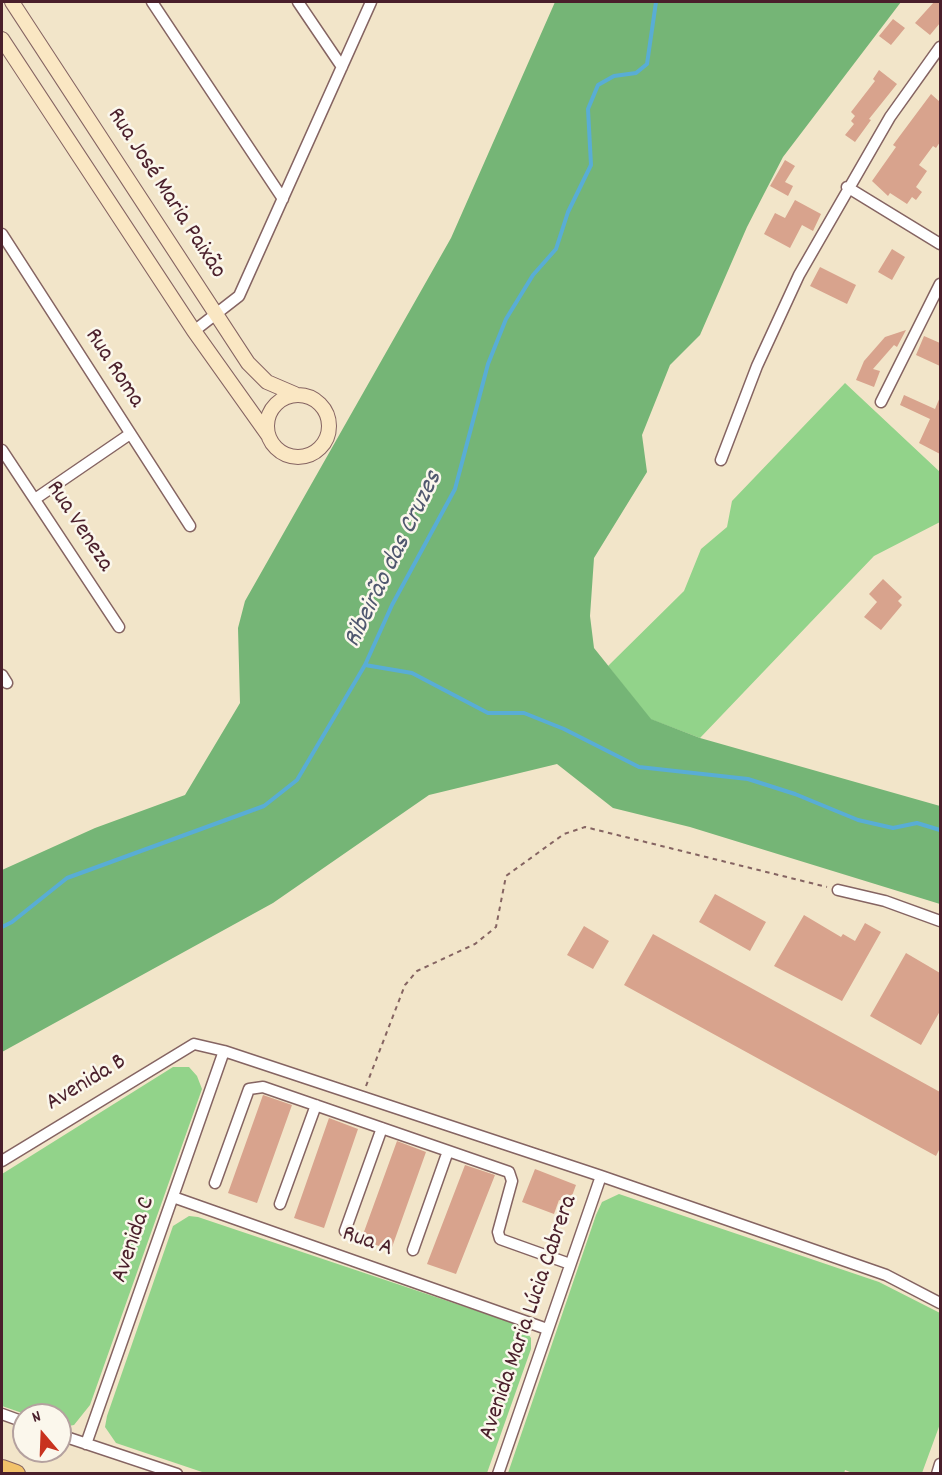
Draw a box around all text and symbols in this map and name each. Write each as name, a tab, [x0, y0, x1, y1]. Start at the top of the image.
street label: Rua José Maria Paixão	[99, 103, 231, 285]
street label: Rua Roma	[77, 324, 149, 414]
water label: Ribeirão das Cruzes	[339, 467, 451, 653]
street label: Rua Veneza	[38, 476, 118, 578]
street label: Avenida B	[42, 1049, 132, 1119]
street label: Avenida Maria Lúcia Cabrera	[475, 1192, 585, 1444]
street label: Avenida C	[107, 1193, 163, 1287]
street label: Rua A	[338, 1221, 396, 1265]
north arrow	[12, 1403, 72, 1463]
text: N	[29, 1405, 44, 1430]

